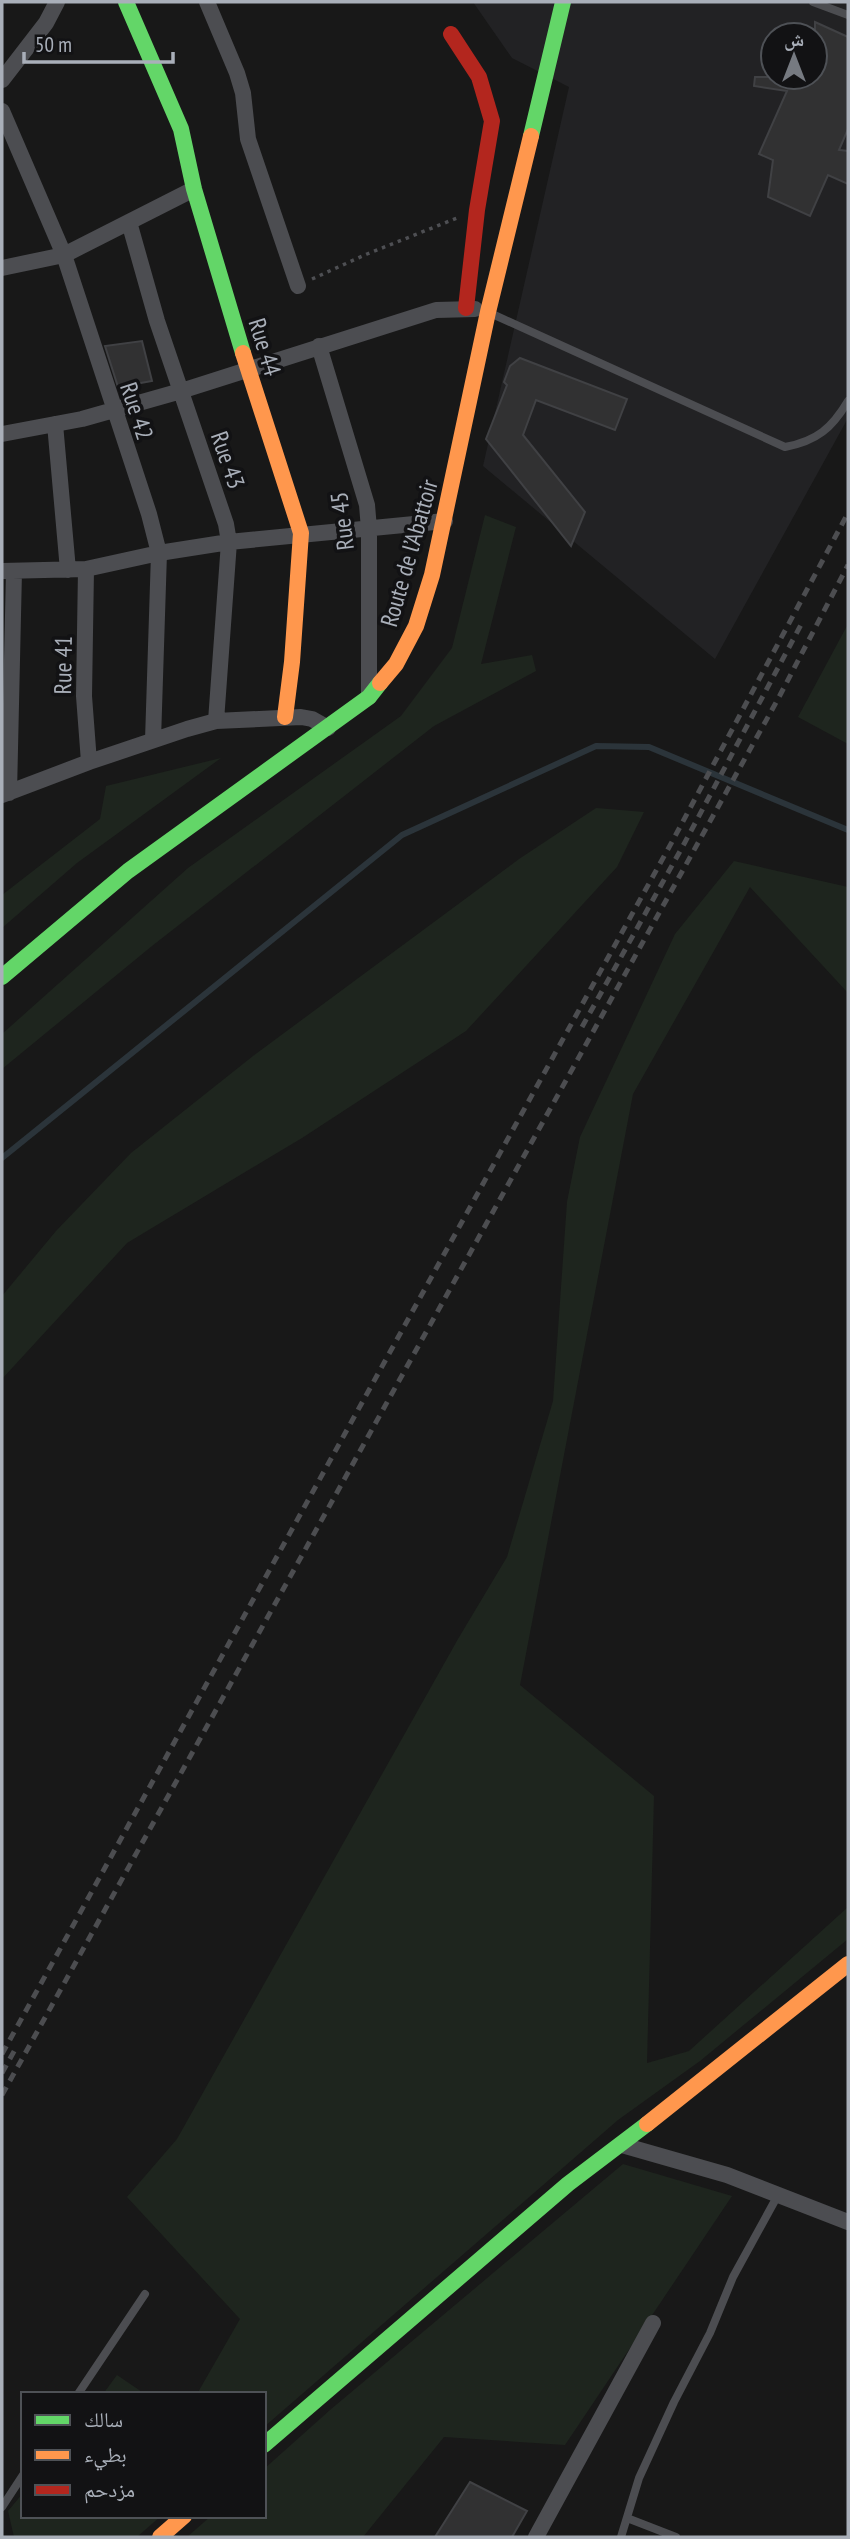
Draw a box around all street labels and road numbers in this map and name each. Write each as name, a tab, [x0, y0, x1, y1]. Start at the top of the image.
street label: Rue 44	[242, 314, 288, 380]
street label: Rue 42	[113, 378, 161, 444]
street label: Rue 43	[204, 427, 252, 493]
street label: Route de l’Abattoir	[373, 475, 445, 630]
street label: Rue 45	[323, 490, 361, 552]
street label: Rue 41	[47, 635, 79, 695]

